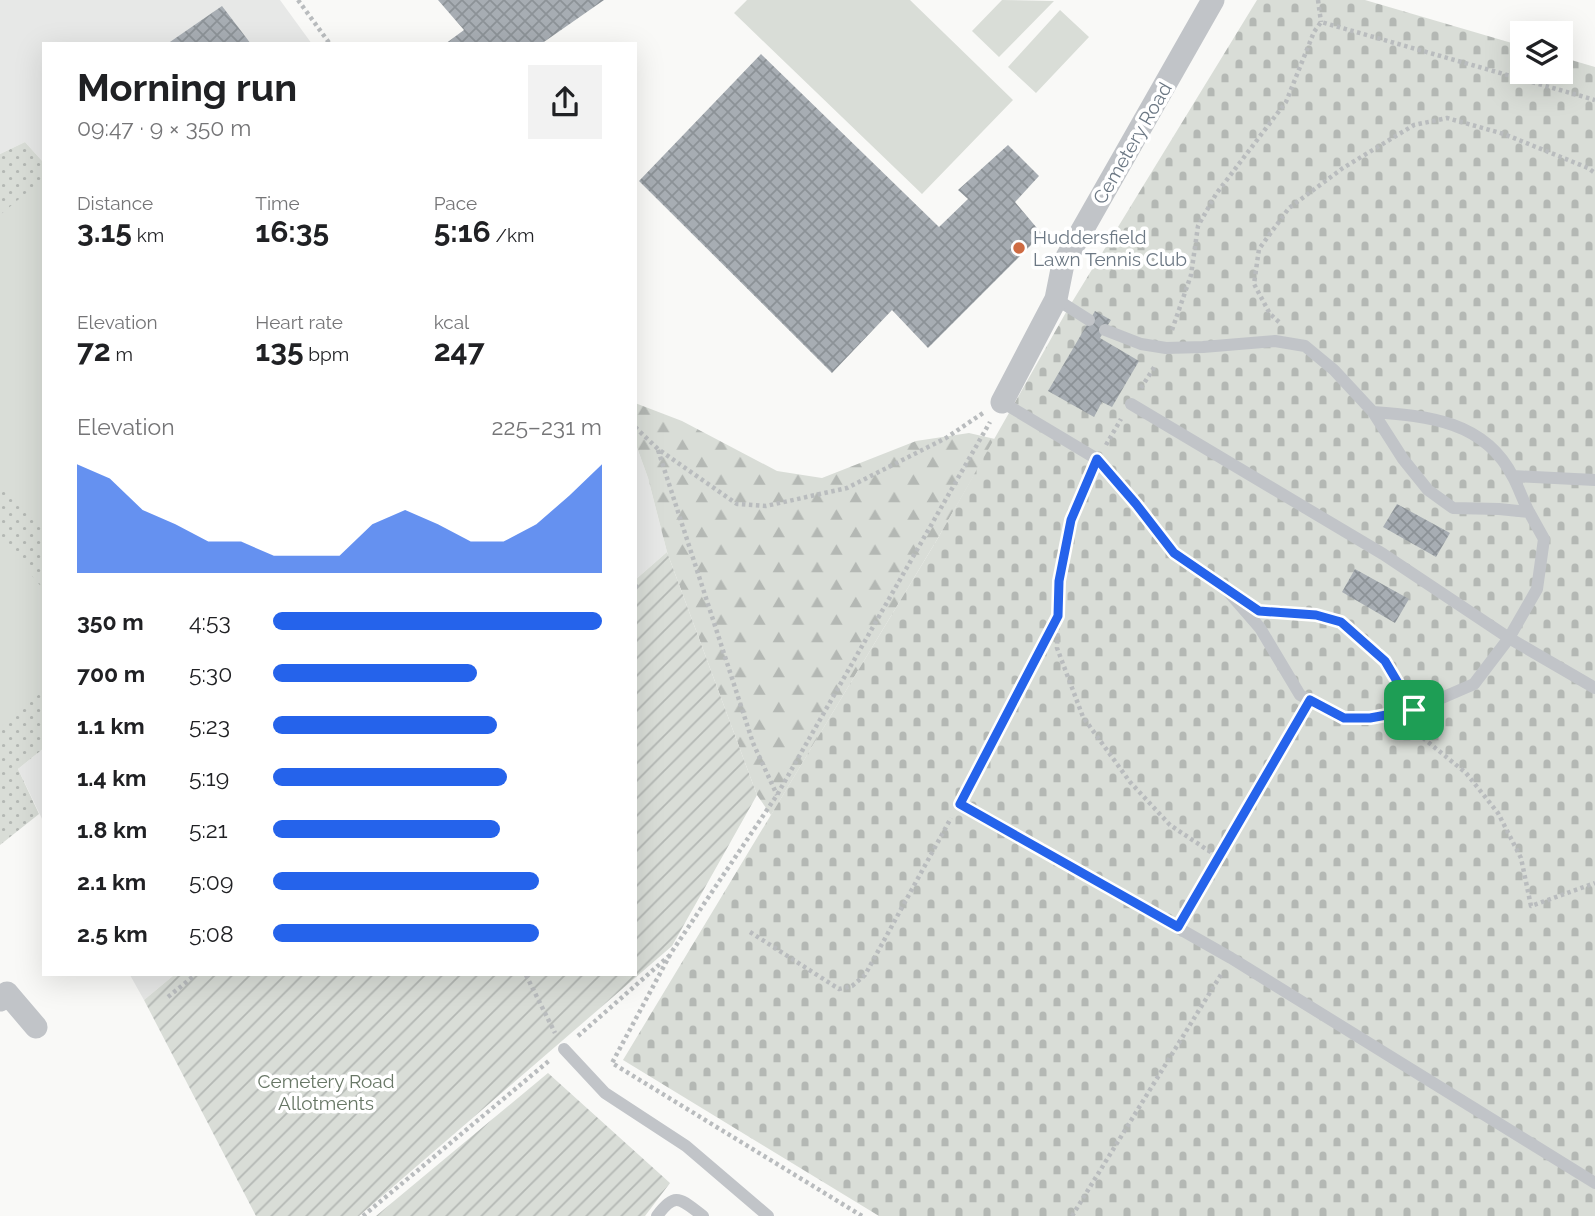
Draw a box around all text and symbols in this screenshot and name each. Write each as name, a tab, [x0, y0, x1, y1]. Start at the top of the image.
map controls	[1510, 21, 1573, 84]
button: layers	[1510, 21, 1573, 84]
text: Morning run	[77, 65, 297, 110]
button: share	[528, 65, 602, 139]
street label: Cemetery Road	[1088, 78, 1176, 208]
text: 09:47 · 9 × 350 m	[77, 114, 251, 141]
text: Distance	[77, 192, 153, 214]
text: Time	[255, 192, 300, 214]
text: Pace	[434, 192, 477, 214]
text: 3.15	[77, 214, 132, 249]
text: 16:35	[255, 214, 329, 249]
text: 5:16	[434, 214, 491, 249]
text: km	[132, 224, 164, 246]
text: /km	[491, 224, 535, 246]
place label: Huddersfield Lawn Tennis Club	[1033, 226, 1187, 270]
marker: Huddersfield Lawn Tennis Club	[1011, 240, 1027, 256]
text: Elevation	[77, 311, 158, 333]
text: Heart rate	[255, 311, 343, 333]
text: kcal	[434, 311, 469, 333]
text: 72	[77, 333, 111, 368]
text: 135	[255, 333, 304, 368]
text: 247	[434, 333, 485, 368]
text: m	[111, 343, 133, 365]
text: bpm	[304, 343, 349, 365]
text: Elevation	[77, 413, 175, 440]
text: 225–231 m	[491, 413, 602, 440]
text: 350 m	[77, 608, 144, 635]
text: 4:53	[189, 608, 231, 635]
text: 700 m	[77, 660, 145, 687]
text: 5:30	[189, 660, 232, 687]
pin	[1384, 680, 1444, 740]
icon: arrive	[1395, 691, 1433, 729]
text: 1.1 km	[77, 712, 145, 739]
text: 5:23	[189, 712, 230, 739]
text: 1.4 km	[77, 764, 146, 791]
text: 5:19	[189, 764, 229, 791]
text: 1.8 km	[77, 816, 147, 843]
text: 5:21	[189, 816, 228, 843]
text: 2.1 km	[77, 868, 146, 895]
text: 5:09	[189, 868, 233, 895]
text: 2.5 km	[77, 920, 148, 947]
text: 5:08	[189, 920, 234, 947]
park label: Cemetery Road Allotments	[258, 1070, 394, 1114]

